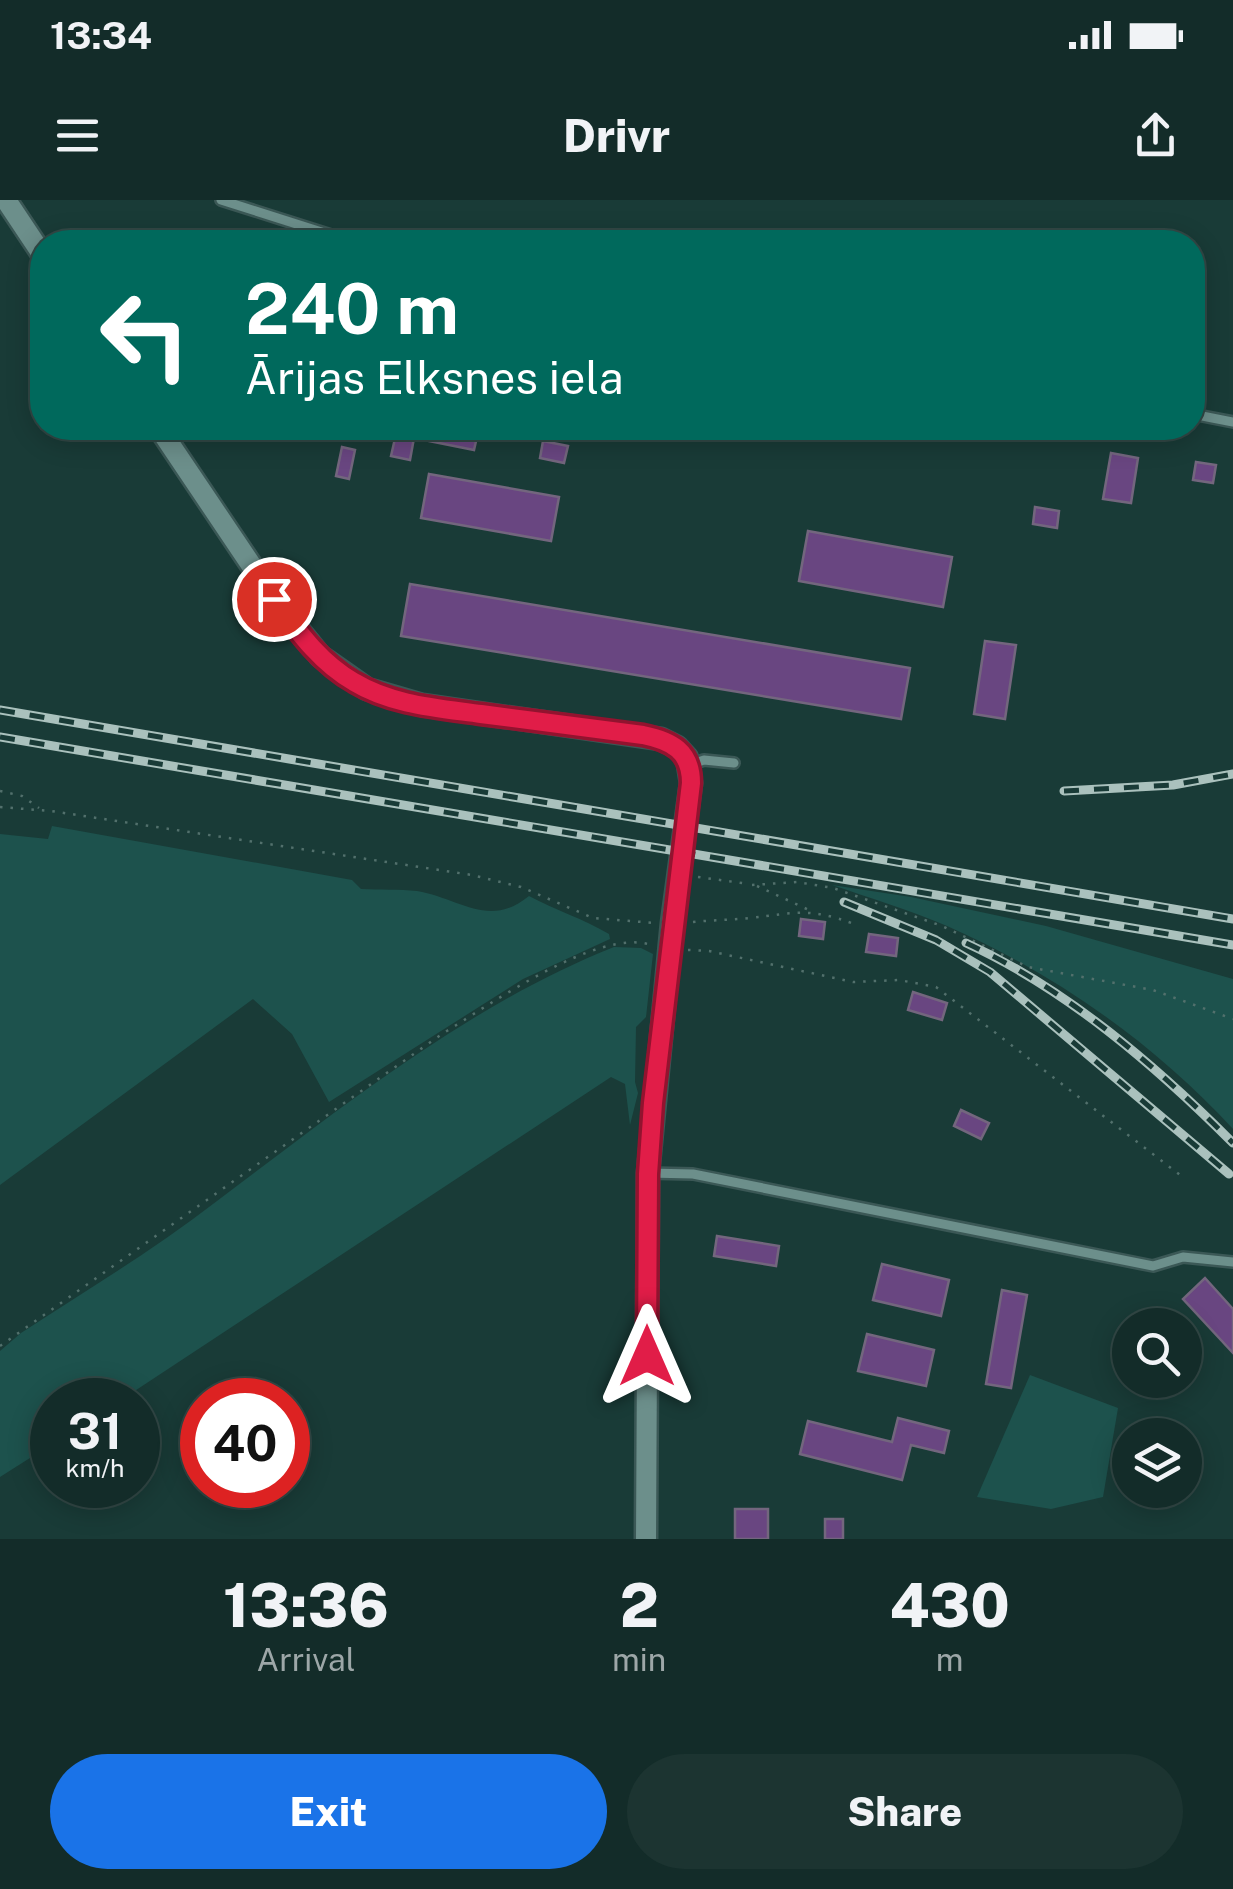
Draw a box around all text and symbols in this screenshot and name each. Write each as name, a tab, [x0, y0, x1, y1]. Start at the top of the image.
text: 13:34	[50, 13, 152, 58]
icon: menu	[50, 108, 105, 163]
icon: share	[1128, 108, 1183, 163]
text: Drivr	[563, 109, 670, 162]
text: 240 m	[245, 267, 459, 350]
icon: left	[80, 270, 210, 400]
text: Ārijas Elksnes iela	[245, 351, 624, 404]
pin	[232, 557, 317, 642]
icon: arrive	[247, 572, 302, 627]
position arrow	[595, 1304, 699, 1408]
map controls	[1112, 1308, 1202, 1508]
button: search	[1112, 1308, 1202, 1398]
speed limit sign: 40	[180, 1378, 310, 1508]
text: 31	[68, 1401, 122, 1460]
button: layers	[1112, 1418, 1202, 1508]
text: km/h	[66, 1453, 124, 1483]
text: 13:36	[223, 1570, 389, 1641]
text: 2	[620, 1570, 659, 1641]
text: 430	[889, 1570, 1010, 1641]
text: Arrival	[257, 1641, 355, 1678]
text: min	[612, 1641, 666, 1678]
text: m	[936, 1641, 963, 1678]
button: Exit	[50, 1754, 607, 1869]
button: Share	[627, 1754, 1183, 1869]

